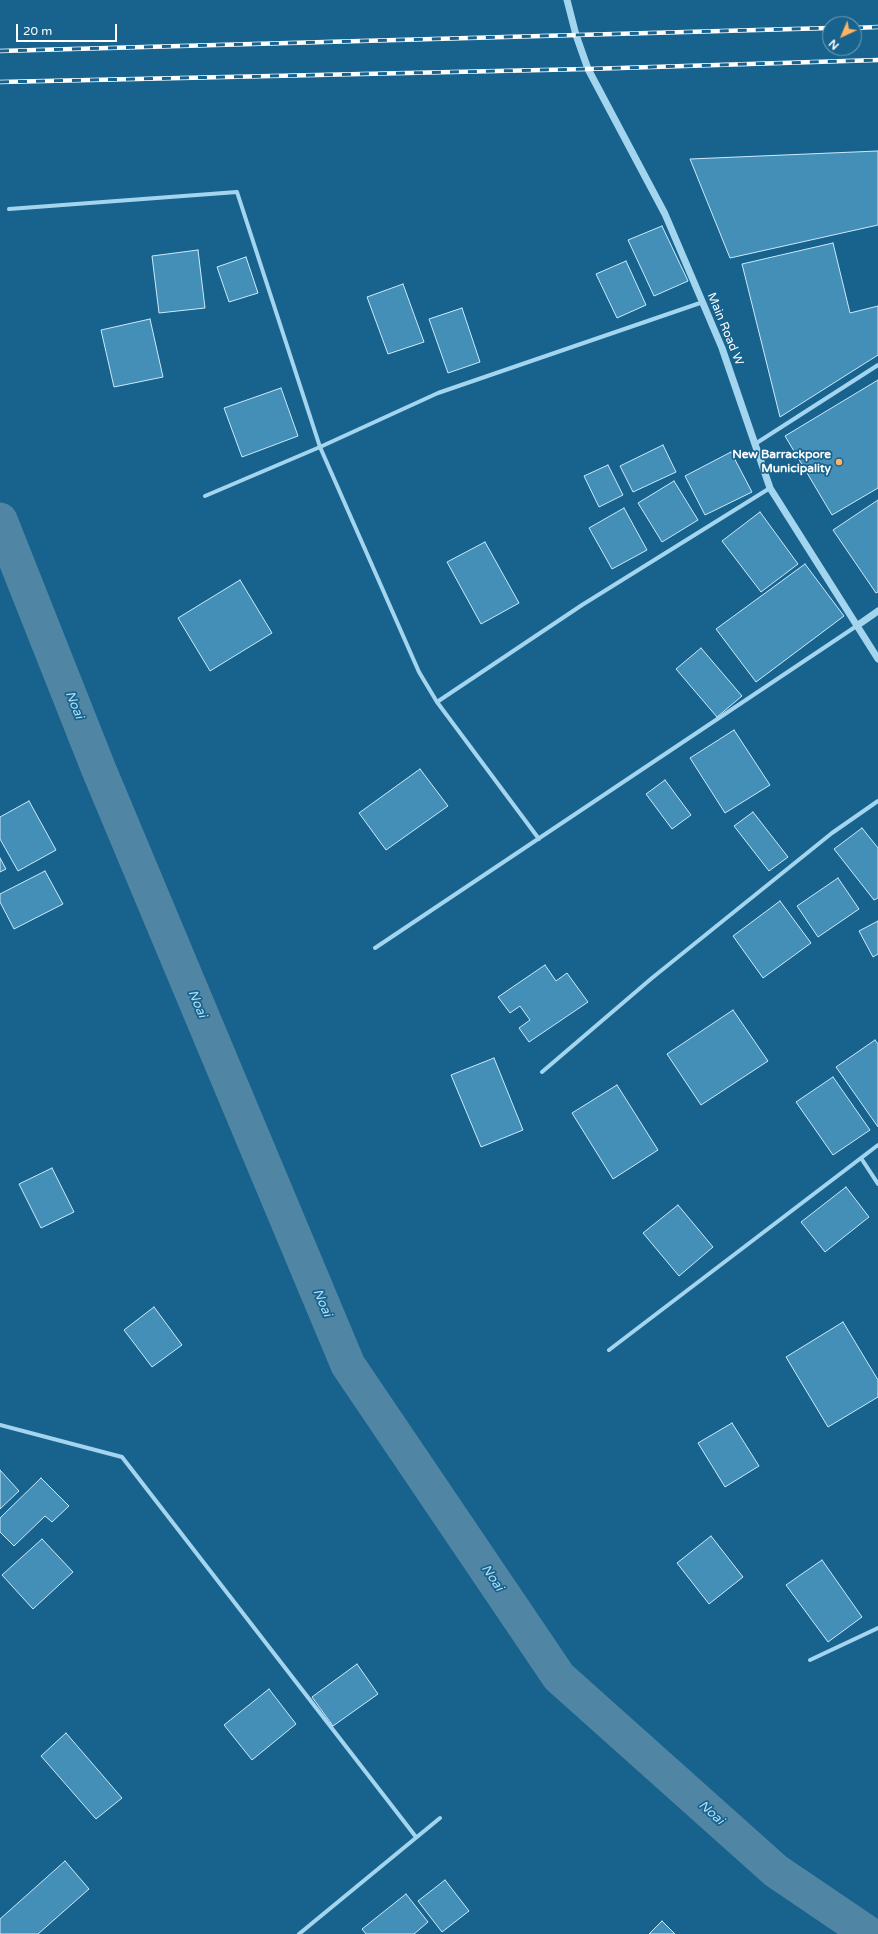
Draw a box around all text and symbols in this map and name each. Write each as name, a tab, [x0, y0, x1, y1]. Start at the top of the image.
scale bar	[18, 16, 119, 42]
north arrow	[822, 16, 862, 56]
text: 20 m	[23, 24, 52, 38]
text: N	[826, 37, 842, 52]
street label: Main Road W	[704, 291, 746, 367]
place label: New Barrackpore Municipality	[732, 448, 831, 476]
marker: New Barrackpore Municipality	[834, 457, 844, 467]
water label: Noai	[61, 689, 87, 721]
water label: Noai	[184, 988, 210, 1020]
water label: Noai	[309, 1287, 335, 1319]
water label: Noai	[478, 1562, 506, 1594]
water label: Noai	[695, 1798, 727, 1828]

